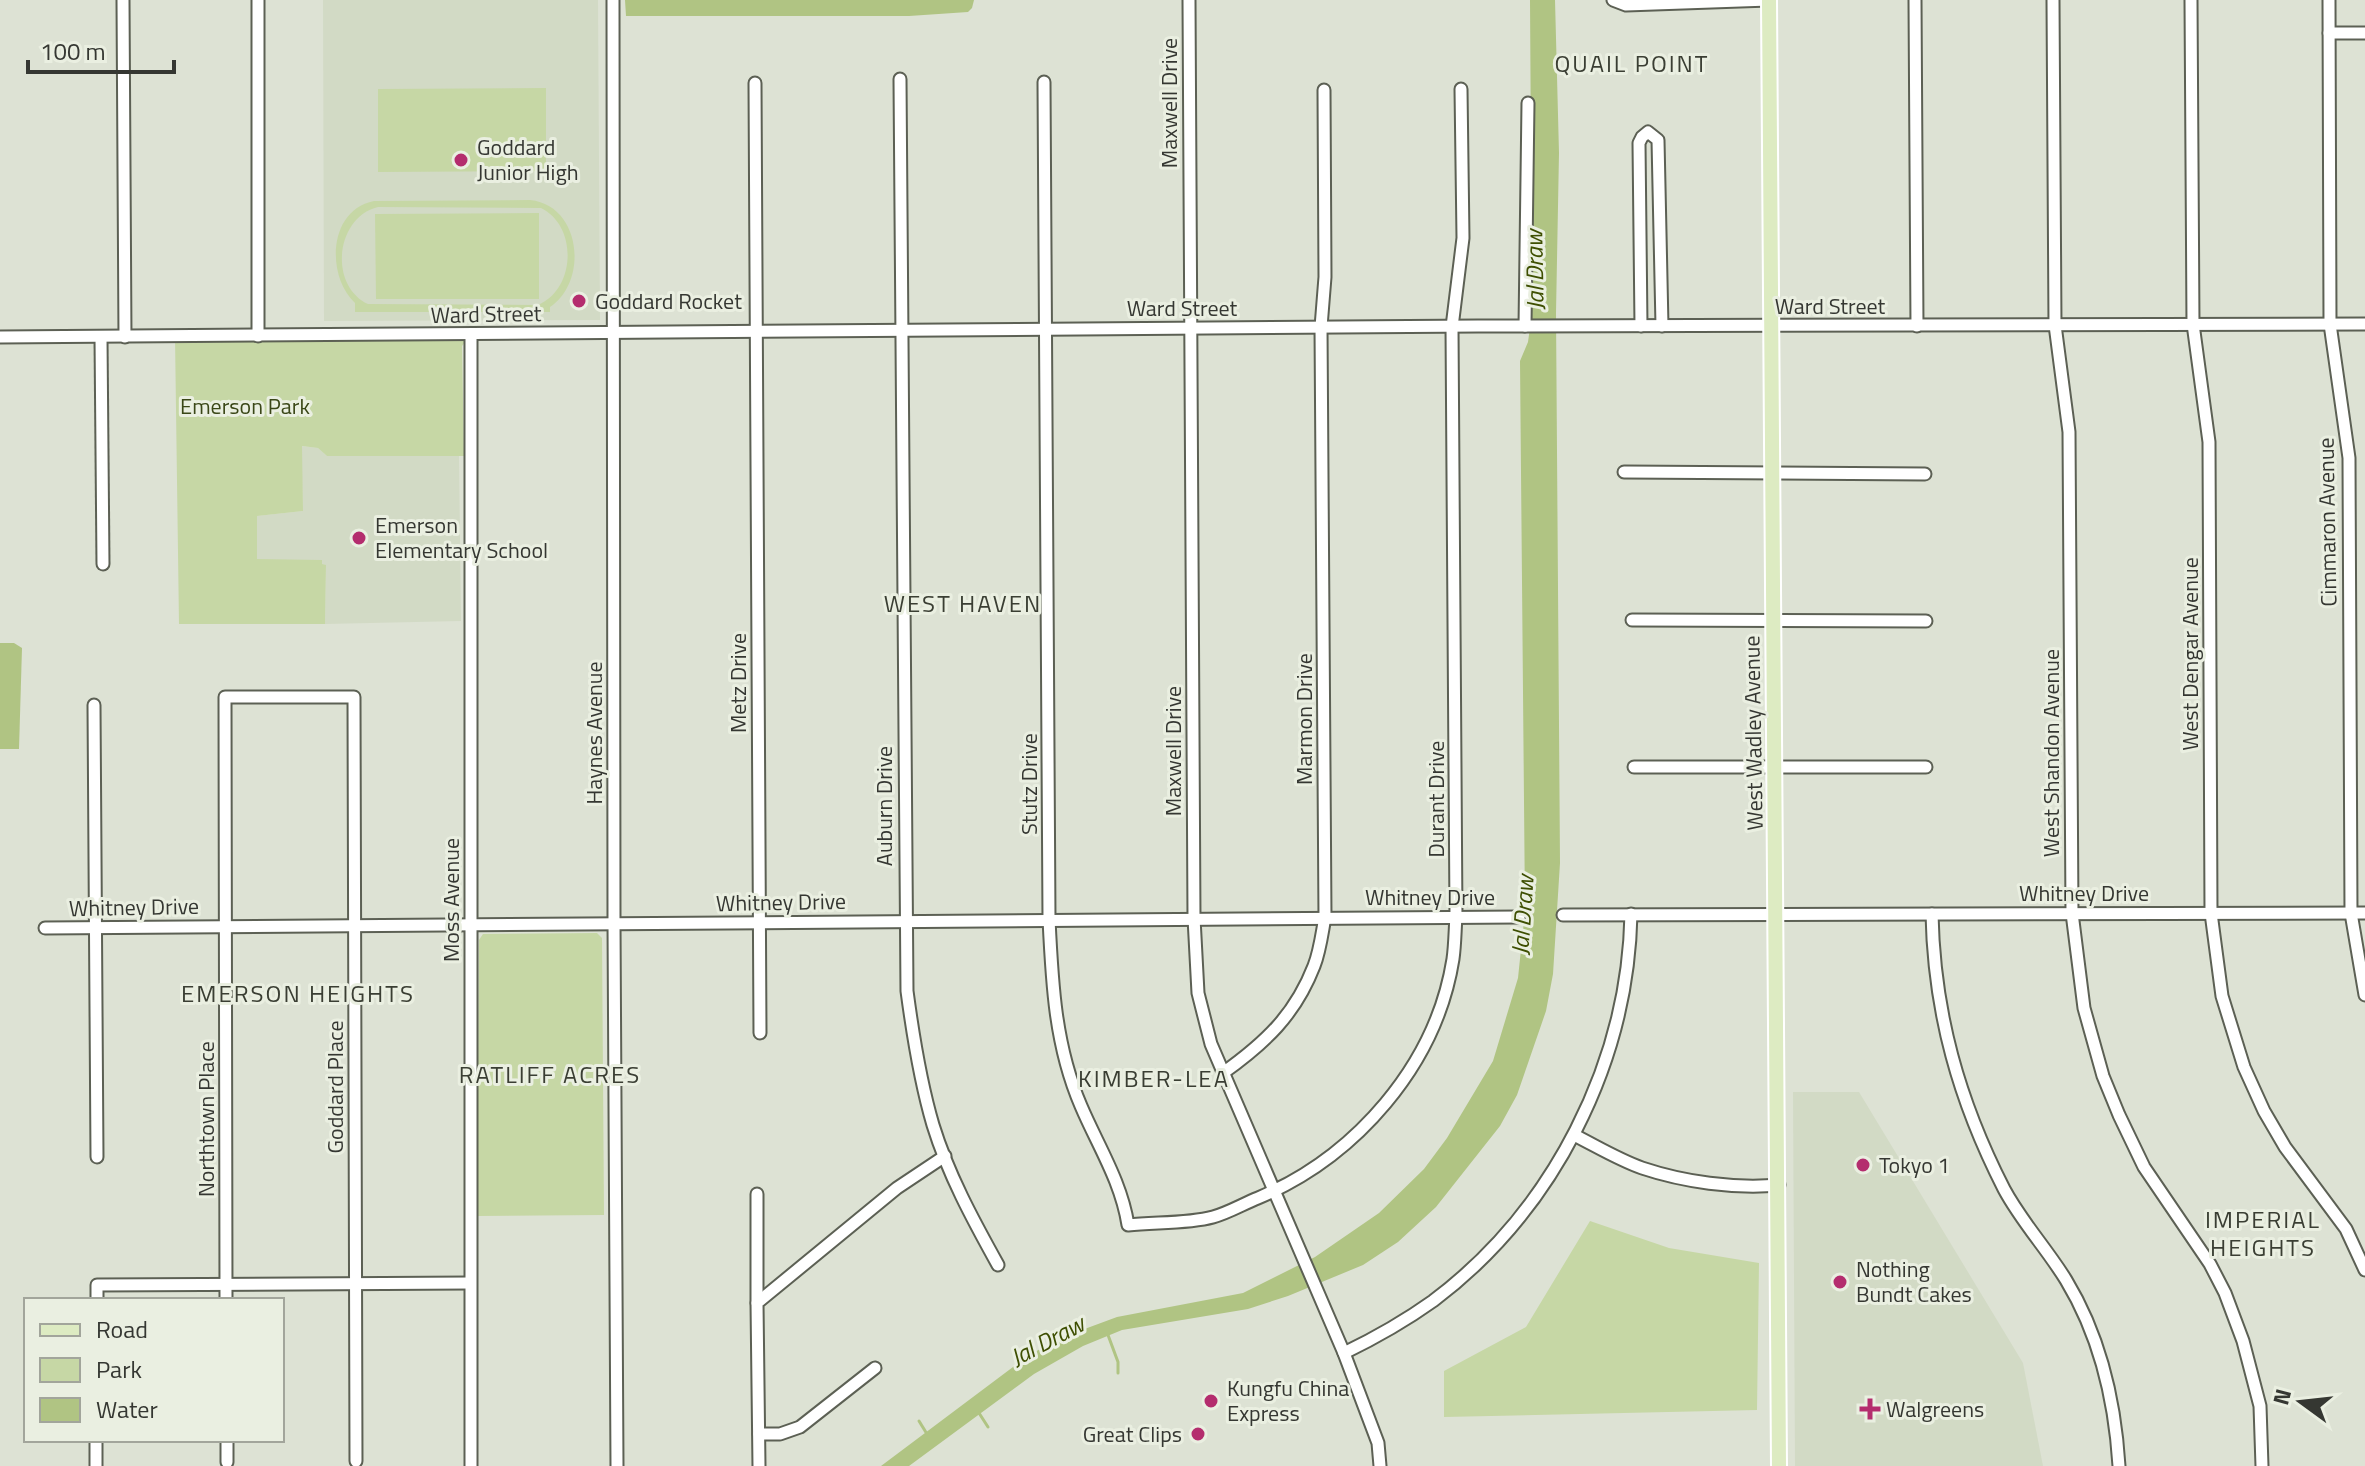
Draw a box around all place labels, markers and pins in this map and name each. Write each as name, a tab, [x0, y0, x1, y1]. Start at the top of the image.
place label: Goddard Junior High	[477, 130, 579, 189]
marker: Goddard Junior High	[452, 151, 470, 169]
place label: Goddard Rocket	[595, 284, 742, 318]
marker: Goddard Rocket	[570, 292, 588, 310]
place label: Emerson Elementary School	[375, 508, 548, 567]
marker: Emerson Elementary School	[350, 529, 368, 547]
place label: Tokyo 1	[1879, 1148, 1950, 1182]
marker: Tokyo 1	[1854, 1156, 1872, 1174]
place label: Nothing Bundt Cakes	[1856, 1252, 1972, 1311]
marker: Nothing Bundt Cakes	[1831, 1273, 1849, 1291]
place label: Kungfu China Express	[1227, 1371, 1349, 1430]
marker: Kungfu China Express	[1202, 1392, 1220, 1410]
place label: Walgreens	[1886, 1392, 1984, 1426]
marker: Walgreens	[1861, 1400, 1879, 1418]
place label: Great Clips	[1083, 1417, 1182, 1451]
marker: Great Clips	[1189, 1425, 1207, 1443]

